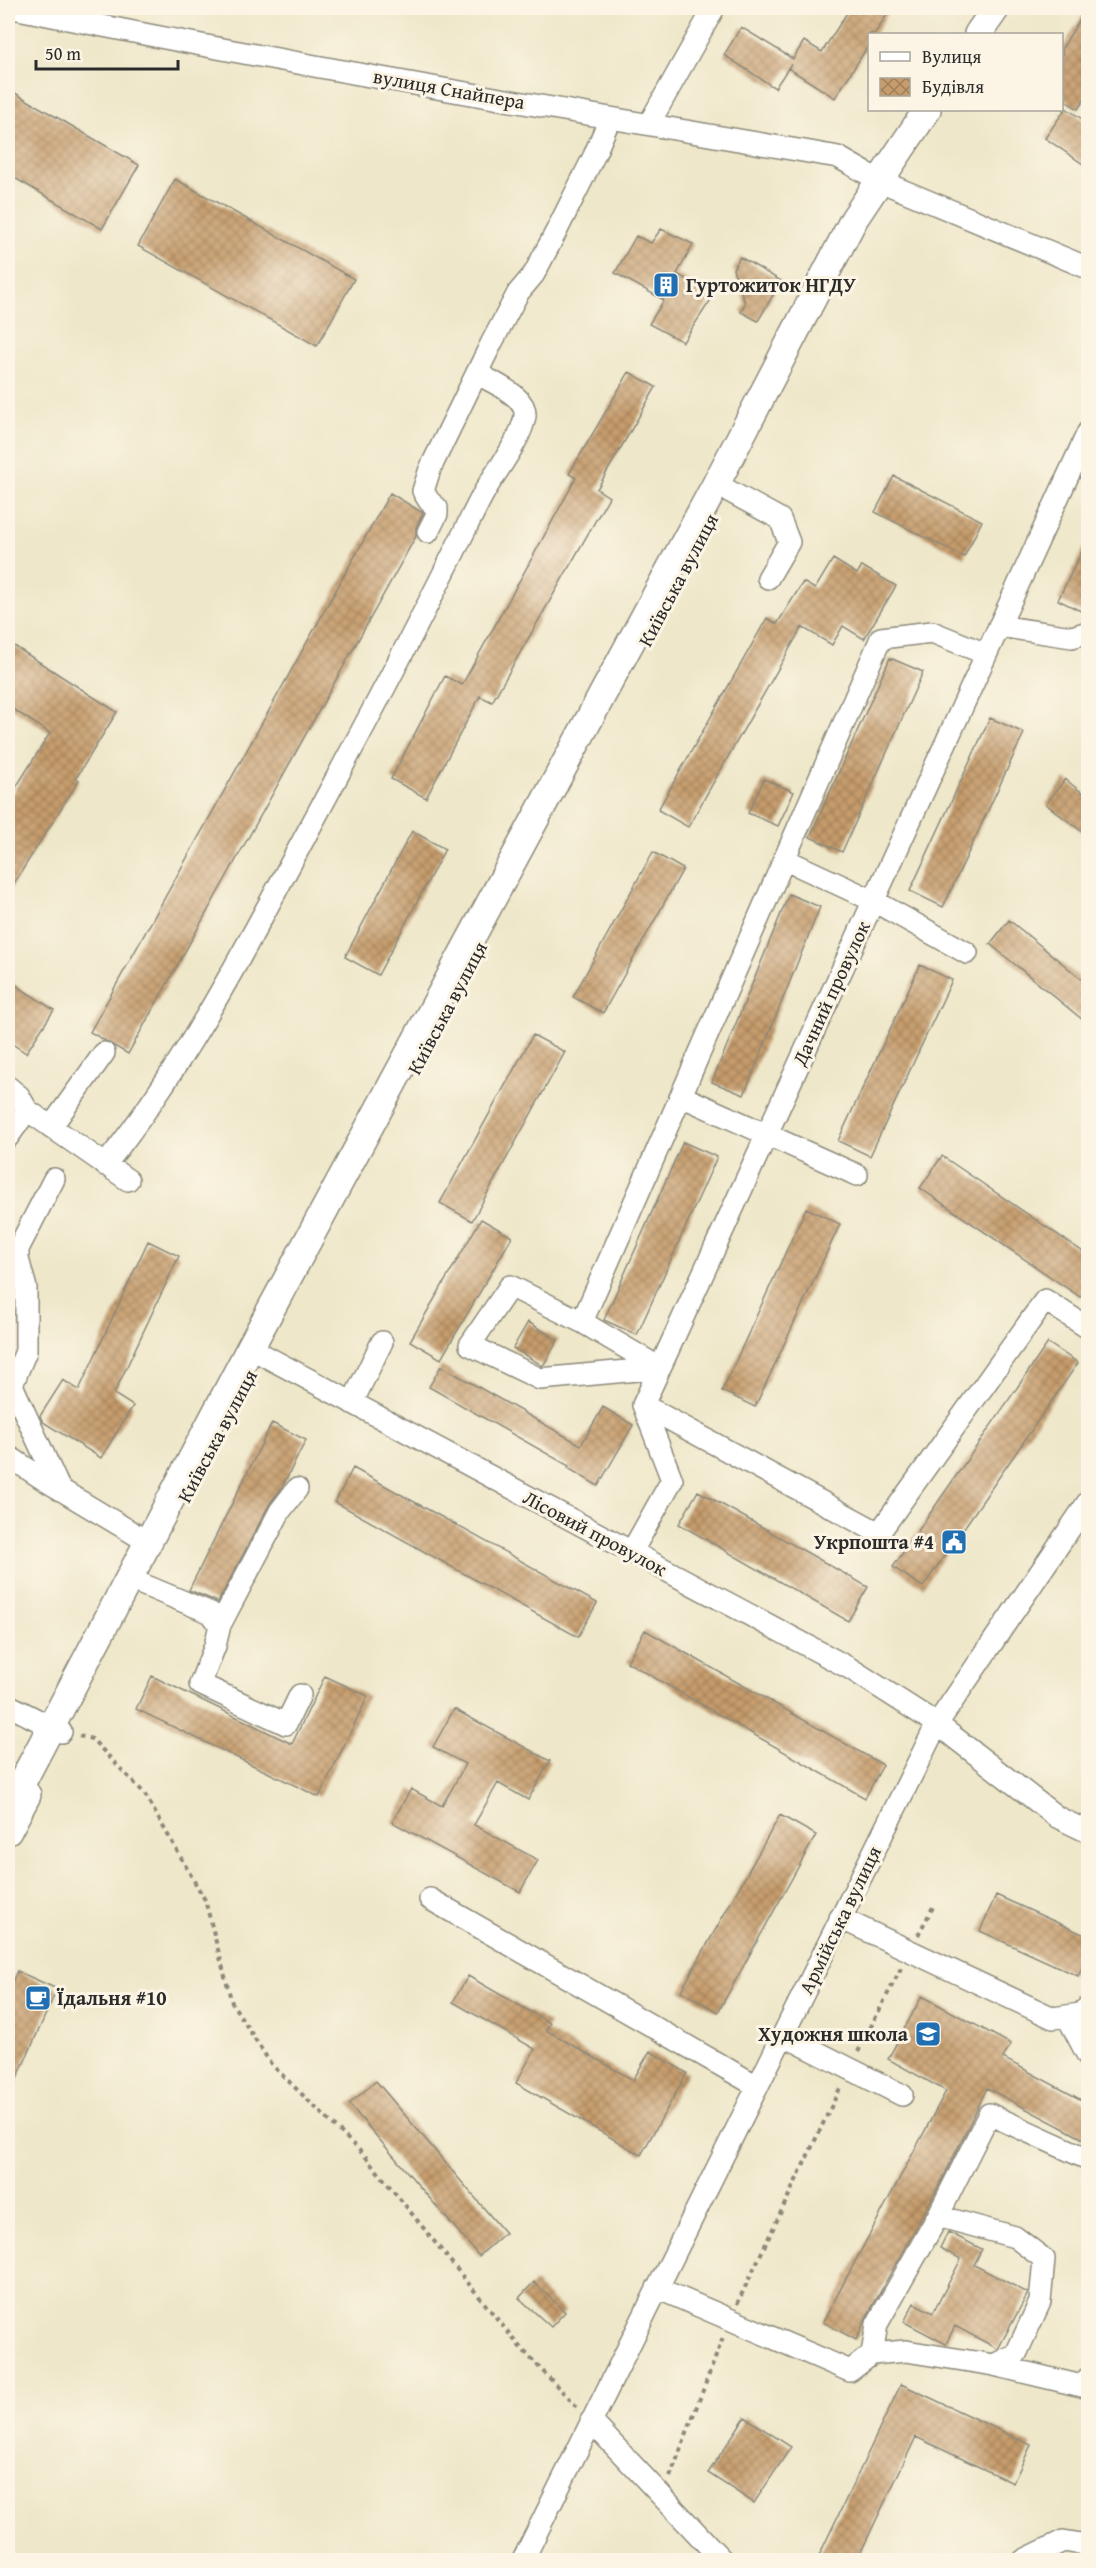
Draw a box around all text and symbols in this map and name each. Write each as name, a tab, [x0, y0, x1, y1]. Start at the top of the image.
scale bar	[36, 33, 178, 71]
legend	[868, 33, 1063, 111]
text: 50 m	[45, 40, 81, 67]
text: Вулиця	[922, 43, 981, 70]
street label: вулиця Снайпера	[371, 61, 528, 116]
text: Будівля	[922, 73, 984, 100]
building icon: Гуртожиток НГДУ	[651, 270, 681, 300]
place label: Гуртожиток НГДУ	[686, 270, 856, 299]
street label: Київська вулиця	[630, 508, 725, 652]
street label: Дачний провулок	[784, 915, 877, 1071]
street label: Київська вулиця	[399, 936, 494, 1080]
street label: Київська вулиця	[169, 1364, 264, 1508]
street label: Лісовий провулок	[518, 1482, 673, 1583]
place label: Укрпошта #4	[814, 1527, 934, 1556]
public building icon: Укрпошта #4	[939, 1527, 969, 1557]
street label: Армійська вулиця	[791, 1841, 888, 1999]
cafe icon: Їдальня #10	[23, 1983, 53, 2013]
place label: Їдальня #10	[56, 1983, 167, 2012]
place label: Художня школа	[758, 2019, 909, 2048]
school or university icon: Художня школа	[913, 2019, 943, 2049]

